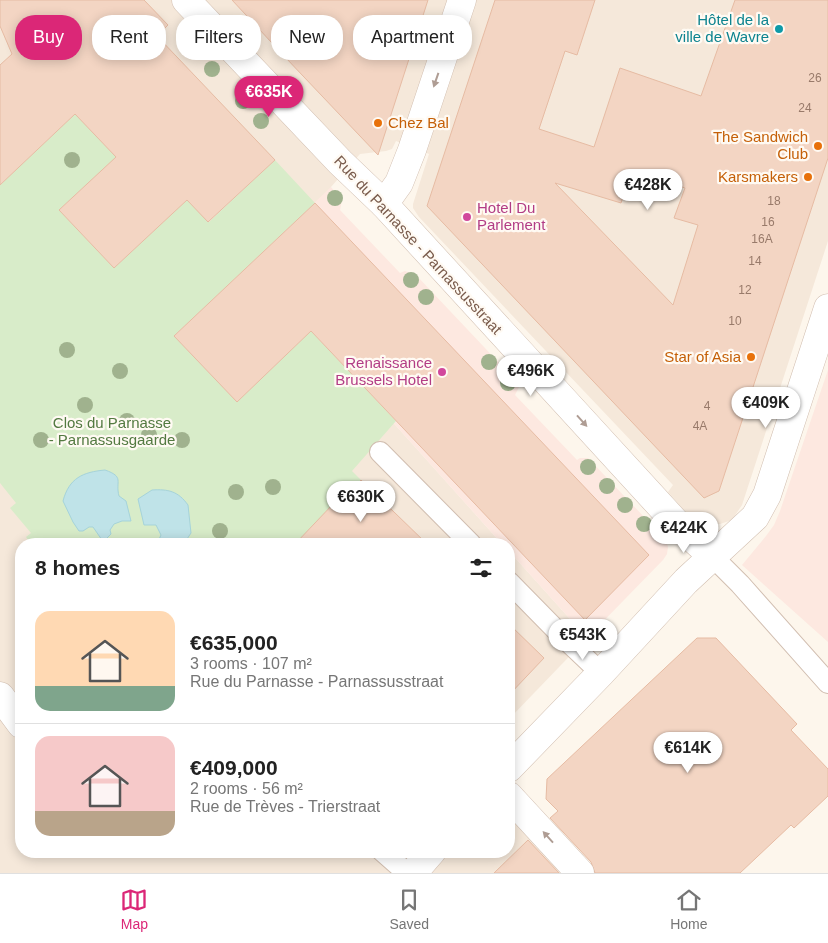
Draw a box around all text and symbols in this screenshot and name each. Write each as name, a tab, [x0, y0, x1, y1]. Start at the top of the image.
place label: Hôtel de la ville de Wavre	[675, 11, 770, 45]
chip: Buy	[15, 15, 82, 60]
chip: Rent	[92, 15, 166, 60]
chip: Filters	[176, 15, 261, 60]
chip: New	[271, 15, 343, 60]
chip: Apartment	[353, 15, 472, 60]
marker: Hôtel de la ville de Wavre	[773, 23, 785, 35]
house number: 26	[808, 71, 822, 85]
one-way arrow	[432, 72, 439, 87]
pin: €635K	[234, 76, 304, 118]
text: €635K	[245, 83, 293, 100]
house number: 24	[798, 101, 812, 115]
place label: Chez Bal	[388, 114, 449, 131]
marker: Chez Bal	[372, 117, 384, 129]
place label: The Sandwich Club	[713, 128, 808, 162]
marker: The Sandwich Club	[812, 140, 824, 152]
street label: Rue du Parnasse - Parnassusstraat	[331, 152, 506, 338]
pin: €428K	[613, 168, 683, 211]
place label: Karsmakers	[718, 168, 798, 185]
marker: Karsmakers	[802, 171, 814, 183]
text: €428K	[624, 176, 672, 193]
house number: 18	[767, 194, 781, 208]
place label: Hotel Du Parlement	[477, 199, 546, 233]
marker: Hotel Du Parlement	[461, 211, 473, 223]
house number: 16	[761, 215, 775, 229]
house number: 16A	[751, 232, 773, 246]
house number: 14	[748, 254, 762, 268]
house number: 12	[738, 283, 752, 297]
house number: 10	[728, 314, 742, 328]
place label: Star of Asia	[664, 348, 742, 365]
marker: Star of Asia	[745, 351, 757, 363]
place label: Renaissance Brussels Hotel	[335, 354, 432, 388]
pin: €496K	[496, 354, 566, 397]
text: €496K	[507, 362, 555, 379]
marker: Renaissance Brussels Hotel	[436, 366, 448, 378]
pin: €409K	[731, 386, 801, 429]
text: €409K	[742, 394, 790, 411]
house number: 4	[704, 399, 711, 413]
park label: Clos du Parnasse - Parnassusgaarde	[49, 414, 175, 448]
one-way arrow	[576, 414, 588, 426]
house number: 4A	[693, 419, 707, 433]
pin: €630K	[326, 480, 396, 523]
text: €630K	[337, 488, 385, 505]
pin: €424K	[649, 512, 719, 554]
text: €424K	[660, 519, 708, 536]
icon: filters	[467, 554, 495, 582]
text: 8 homes	[35, 556, 120, 579]
pin: €543K	[548, 618, 618, 661]
text: €543K	[559, 626, 607, 643]
icon: home	[75, 631, 135, 691]
text: €635,000	[190, 631, 278, 654]
text: 3 rooms · 107 m²	[190, 655, 312, 672]
text: Rue du Parnasse - Parnassusstraat	[190, 673, 443, 690]
pin: €614K	[653, 732, 723, 774]
text: €614K	[664, 739, 712, 756]
icon: home	[75, 756, 135, 816]
text: €409,000	[190, 756, 278, 779]
text: 2 rooms · 56 m²	[190, 780, 303, 797]
text: Rue de Trèves - Trierstraat	[190, 798, 380, 815]
one-way arrow	[542, 830, 553, 843]
tab: Map	[120, 886, 148, 932]
tab: Saved	[389, 886, 429, 932]
tab: Home	[670, 886, 707, 932]

